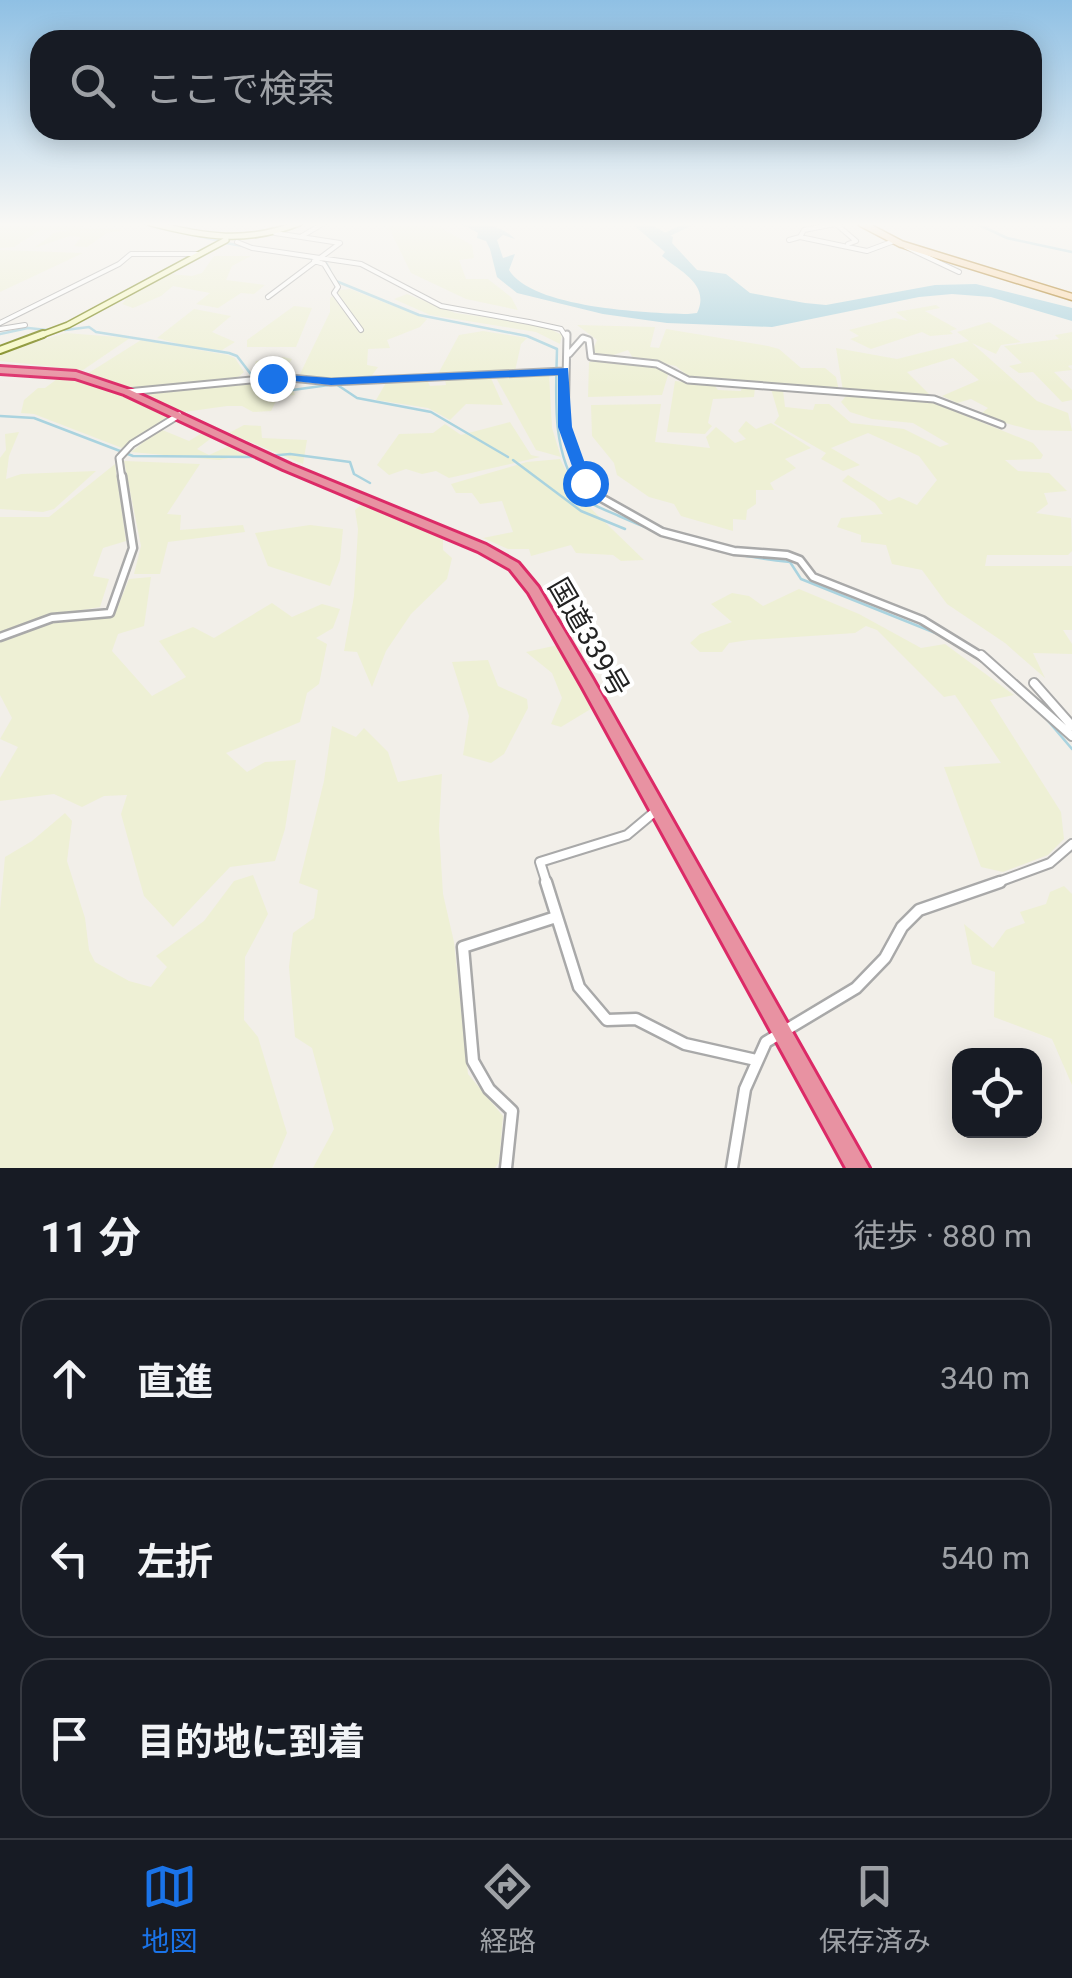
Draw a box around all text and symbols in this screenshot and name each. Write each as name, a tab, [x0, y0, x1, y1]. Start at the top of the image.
search box	[30, 30, 1042, 140]
icon: search	[65, 58, 120, 113]
text: ここで検索	[145, 67, 335, 111]
route end	[250, 356, 296, 402]
route start	[563, 461, 609, 507]
street label: 国道339号	[541, 572, 636, 702]
map controls	[952, 1048, 1042, 1138]
button: locate	[952, 1048, 1042, 1138]
text: 11 分	[40, 1213, 141, 1262]
text: 徒歩 · 880 m	[854, 1217, 1032, 1255]
icon: ahead	[42, 1351, 97, 1406]
text: 340 m	[940, 1359, 1030, 1397]
text: 直進	[137, 1360, 213, 1404]
icon: left	[42, 1531, 97, 1586]
text: 540 m	[940, 1539, 1030, 1577]
text: 左折	[137, 1540, 213, 1584]
icon: arrive	[42, 1711, 97, 1766]
text: 目的地に到着	[137, 1720, 365, 1764]
tab: 地図	[141, 1859, 197, 1959]
tab: 経路	[480, 1859, 536, 1959]
tab: 保存済み	[819, 1859, 931, 1959]

